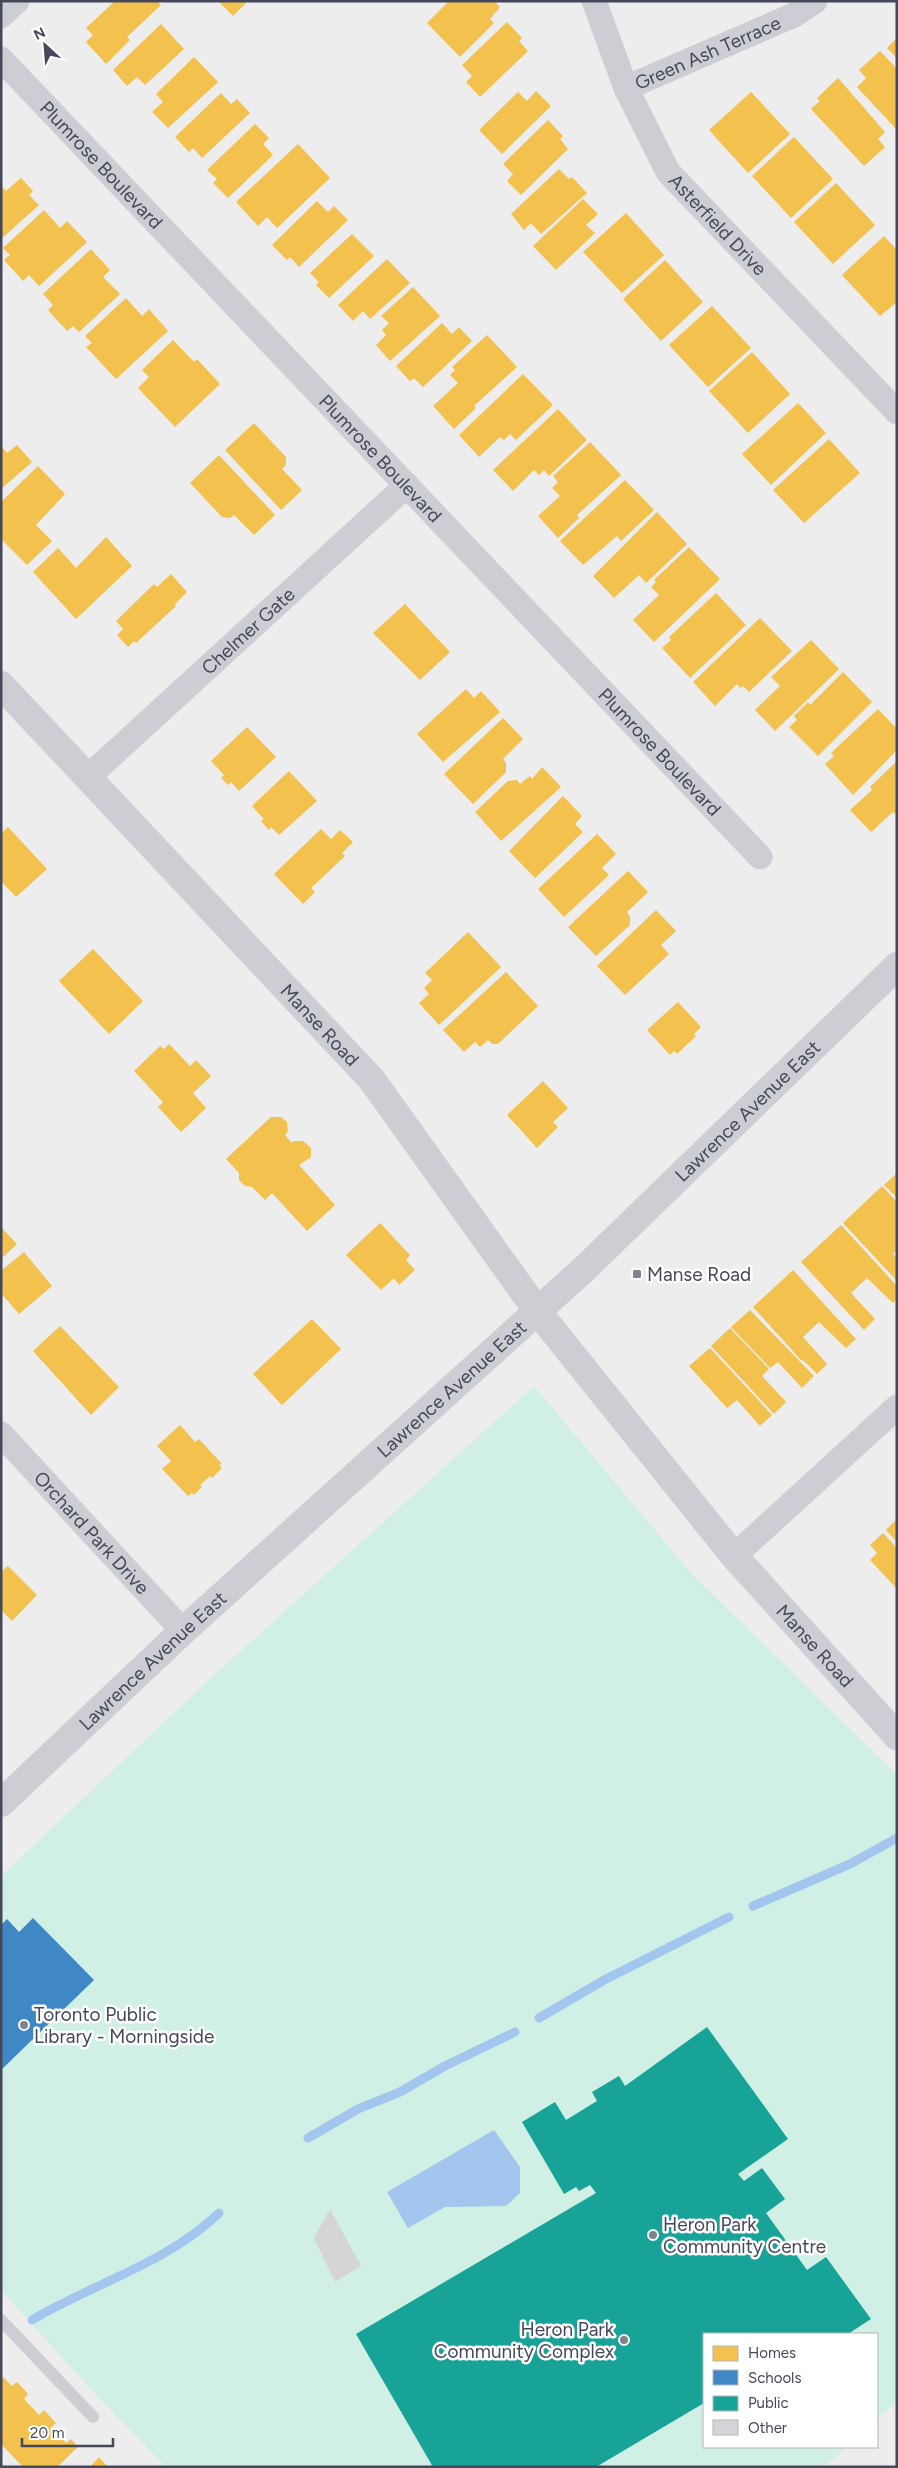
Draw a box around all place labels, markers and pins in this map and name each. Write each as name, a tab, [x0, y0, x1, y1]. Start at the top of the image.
place label: Manse Road	[647, 1263, 751, 1286]
marker: Manse Road	[631, 1268, 643, 1280]
place label: Toronto Public Library - Morningside	[34, 2003, 214, 2048]
marker: Toronto Public Library - Morningside	[18, 2019, 30, 2031]
place label: Heron Park Community Centre	[663, 2213, 826, 2258]
marker: Heron Park Community Centre	[647, 2229, 659, 2241]
place label: Heron Park Community Complex	[434, 2318, 615, 2363]
marker: Heron Park Community Complex	[618, 2334, 630, 2346]

